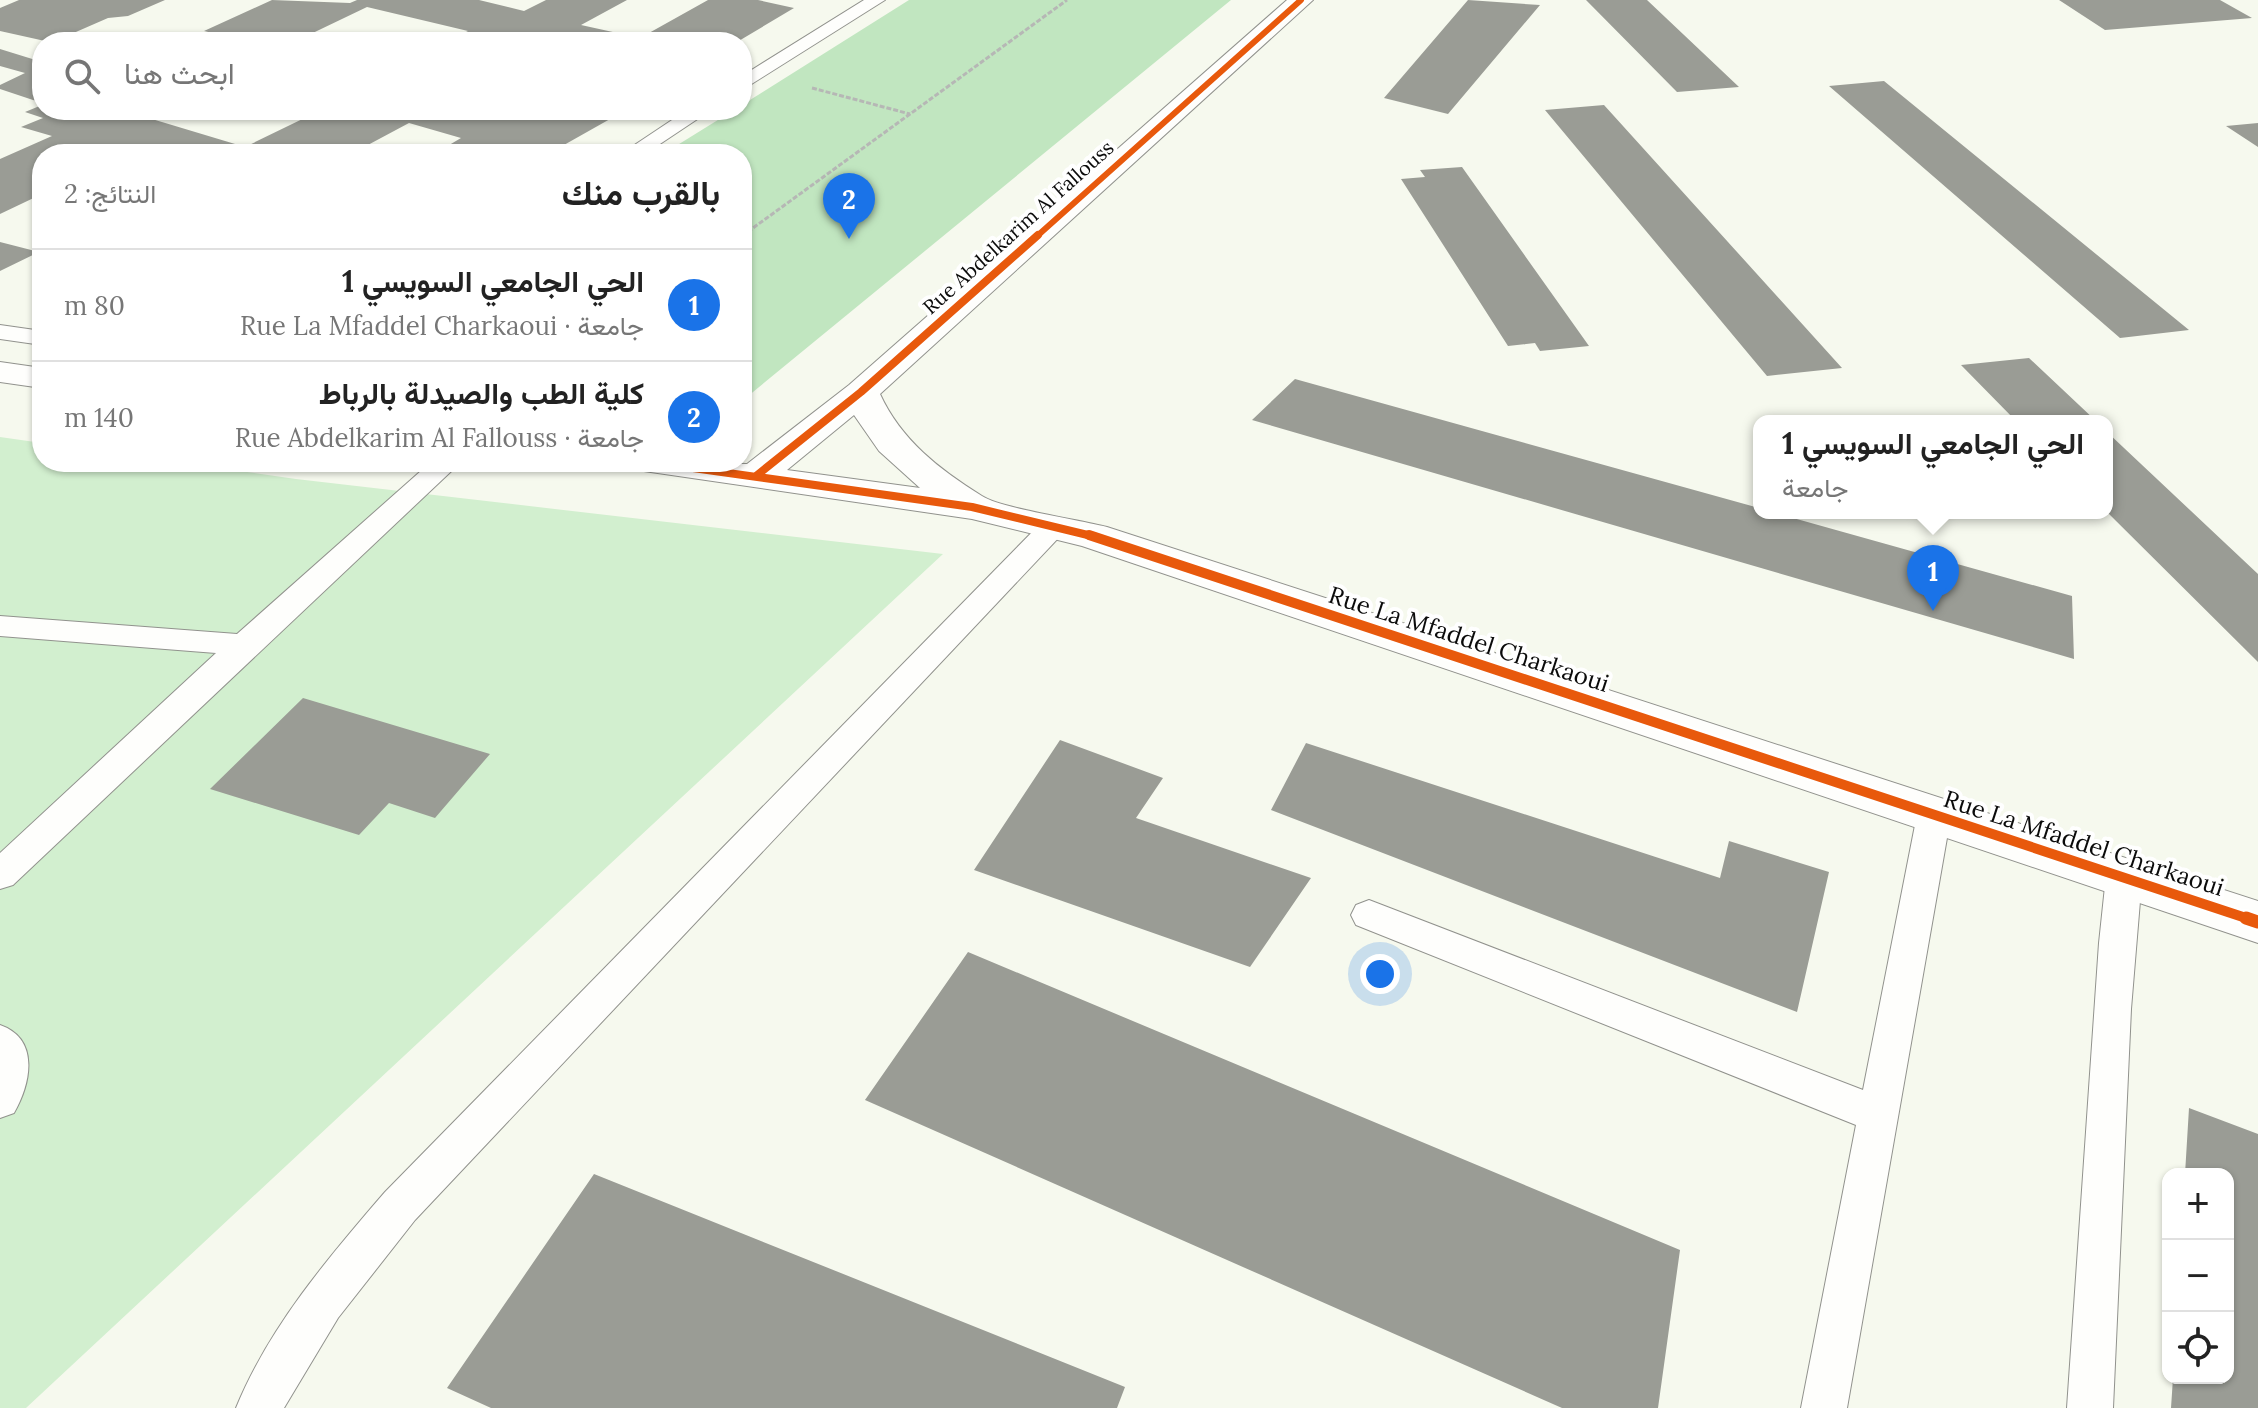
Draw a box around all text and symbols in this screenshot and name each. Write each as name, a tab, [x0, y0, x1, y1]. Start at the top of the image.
search box	[32, 32, 752, 120]
icon: search	[60, 54, 104, 98]
text: ابحث هنا	[124, 54, 235, 92]
street label: Rue Abdelkarim Al Fallouss	[917, 135, 1119, 319]
text: بالقرب منك	[562, 171, 720, 214]
pin: 2	[823, 173, 875, 239]
text: النتائج: 2	[64, 177, 156, 210]
text: الحي الجامعي السويسي 1	[342, 262, 644, 300]
text: 80 m	[64, 289, 125, 322]
text: 1	[689, 289, 699, 322]
text: جامعة · Rue La Mfaddel Charkaoui	[240, 309, 644, 342]
text: كلية الطب والصيدلة بالرباط	[319, 374, 644, 412]
text: 140 m	[64, 401, 134, 434]
text: 2	[687, 401, 701, 434]
popup	[1753, 415, 2113, 519]
text: جامعة · Rue Abdelkarim Al Fallouss	[235, 421, 644, 454]
text: الحي الجامعي السويسي 1	[1782, 424, 2084, 462]
text: جامعة	[1782, 471, 1848, 504]
pin: 1	[1907, 545, 1959, 611]
street label: Rue La Mfaddel Charkaoui	[1325, 579, 1613, 699]
street label: Rue La Mfaddel Charkaoui	[1940, 783, 2228, 903]
your location	[1360, 954, 1400, 994]
map controls	[2162, 1168, 2234, 1384]
button: +	[2162, 1168, 2234, 1240]
button: −	[2162, 1240, 2234, 1312]
button: locate	[2162, 1312, 2234, 1384]

